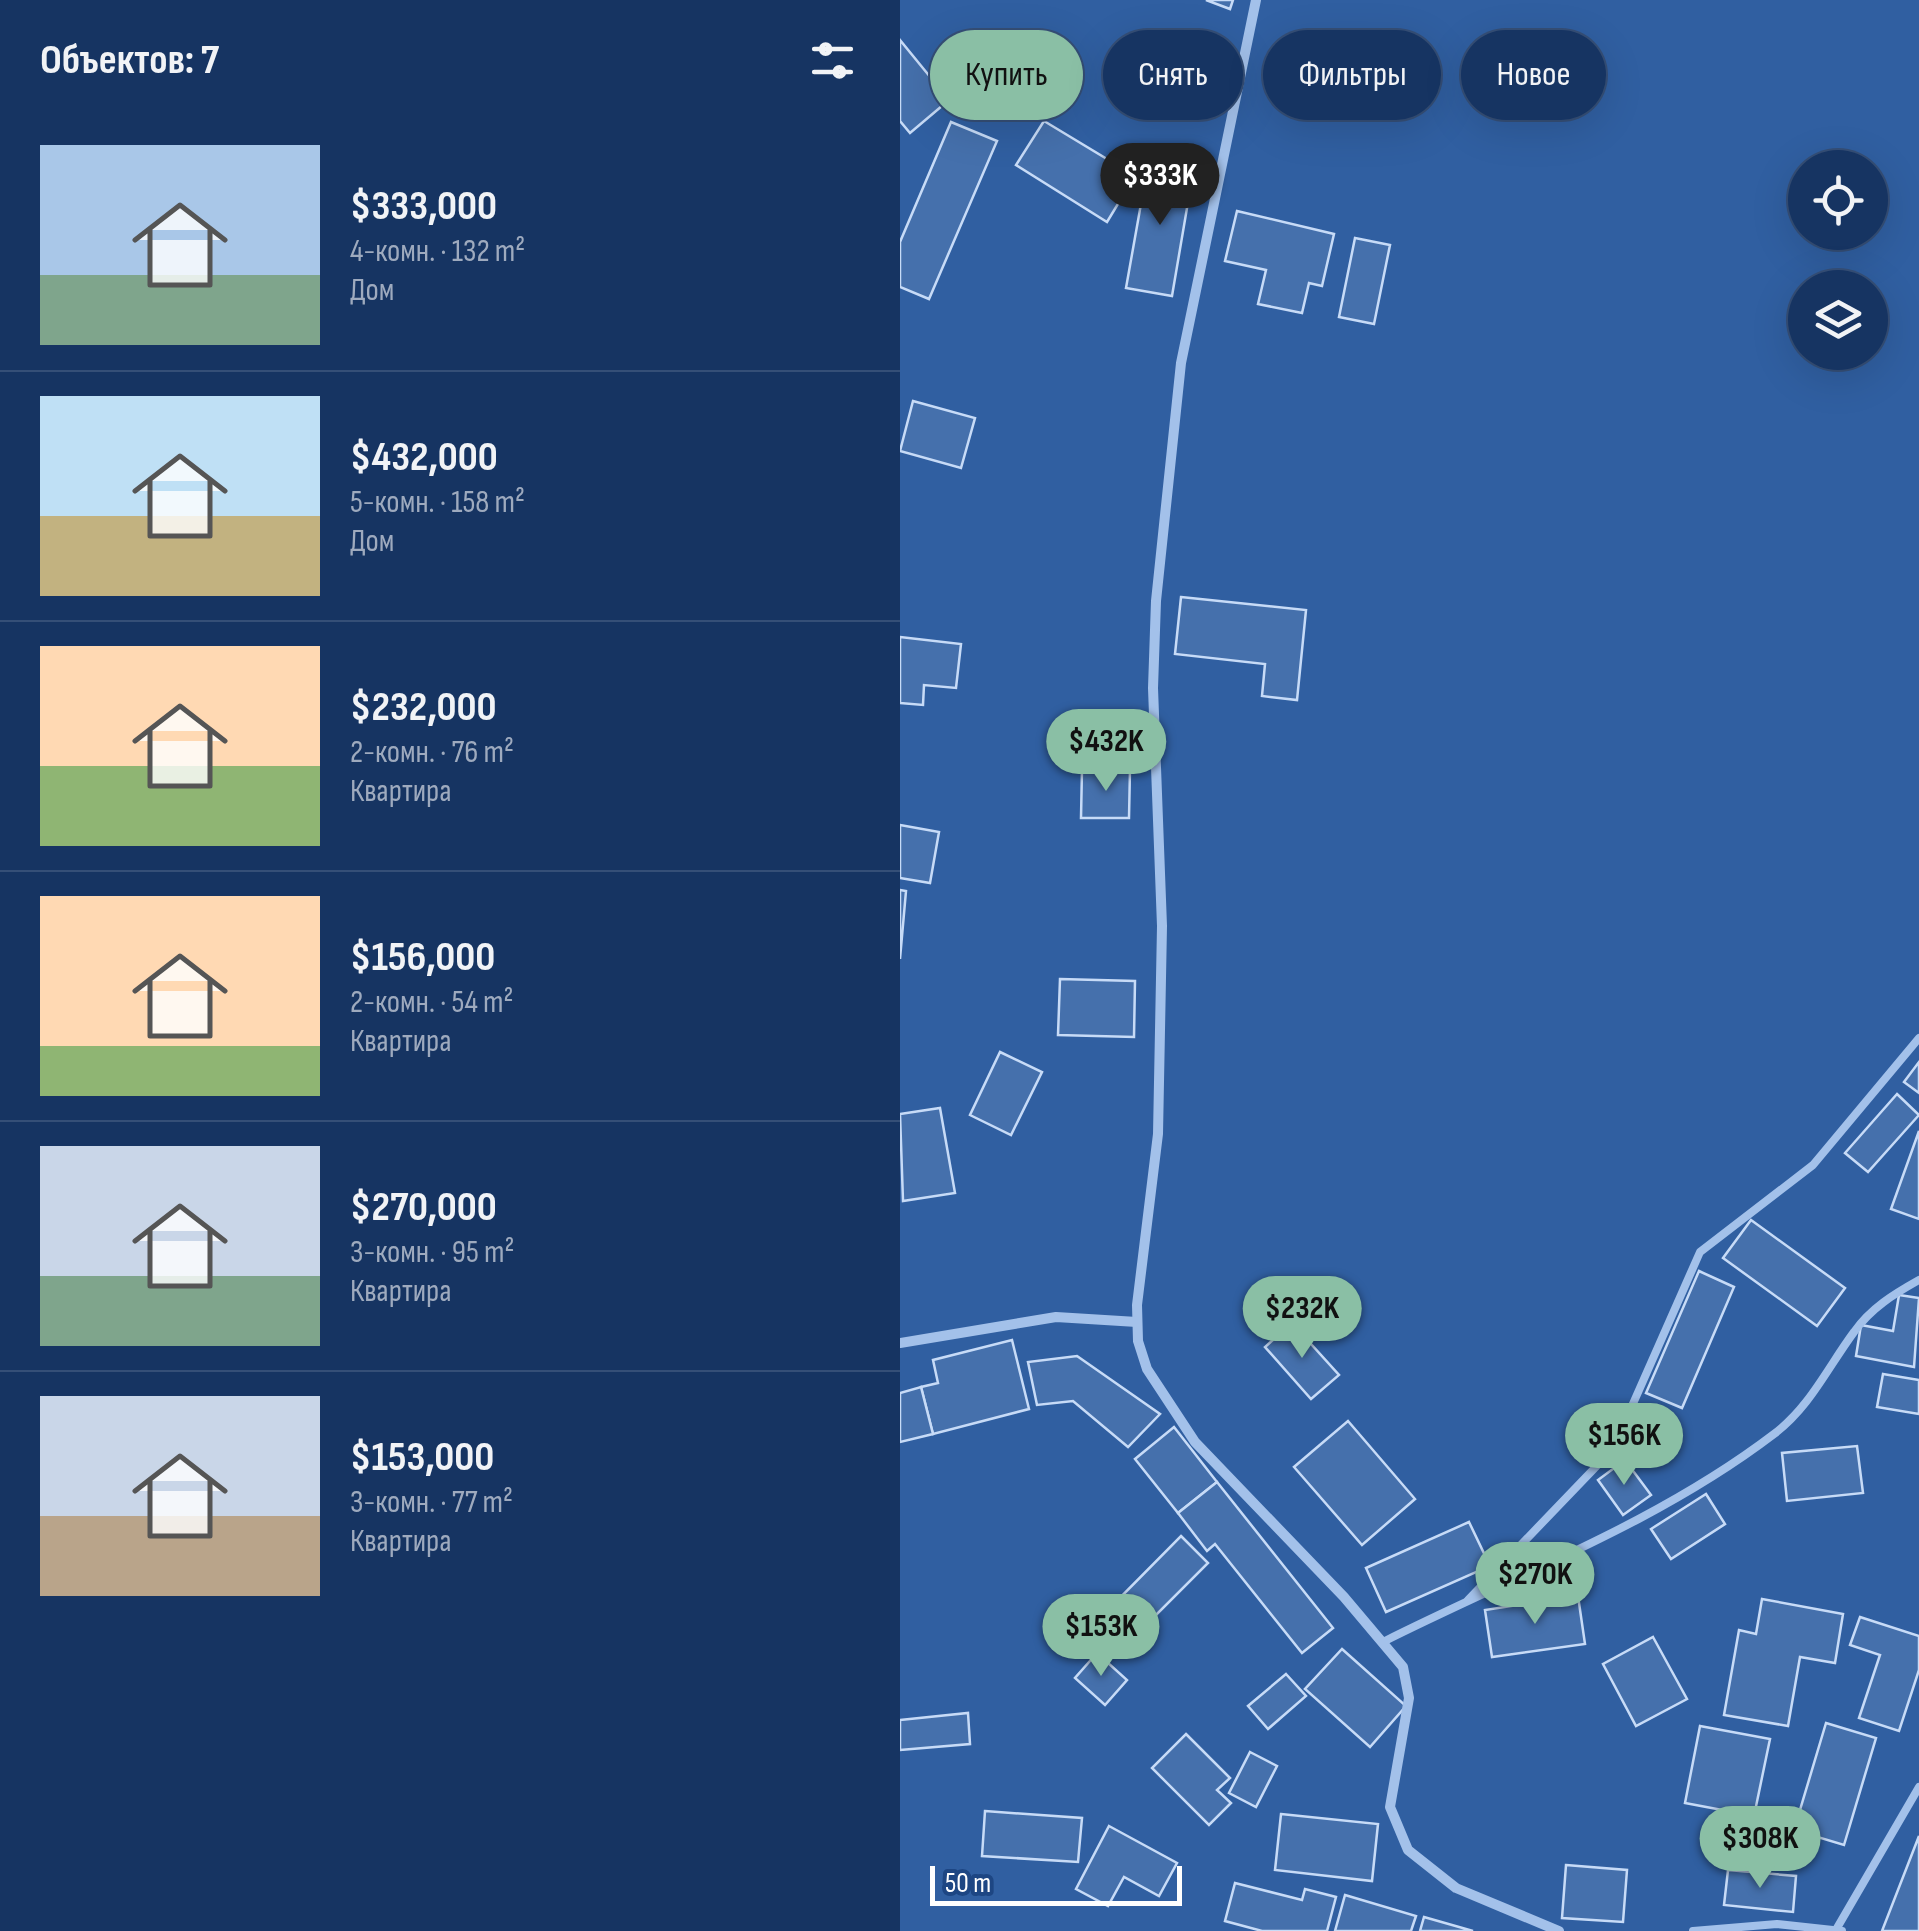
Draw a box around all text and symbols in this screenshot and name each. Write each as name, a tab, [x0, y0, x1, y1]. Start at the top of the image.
chip: Купить	[930, 30, 1083, 120]
chip: Снять	[1103, 30, 1243, 120]
chip: Фильтры	[1263, 30, 1441, 120]
chip: Новое	[1461, 30, 1606, 120]
icon: filters	[805, 33, 860, 88]
text: Объектов: 7	[40, 35, 219, 86]
pin: $333K	[1090, 143, 1230, 228]
map controls	[1788, 150, 1888, 370]
button: locate	[1788, 150, 1888, 250]
text: $333K	[1122, 156, 1198, 195]
text: $333,000	[350, 181, 497, 232]
icon: home	[120, 185, 240, 305]
text: 4-комн. · 132 m²	[350, 232, 525, 271]
button: layers	[1788, 270, 1888, 370]
text: Дом	[350, 271, 394, 310]
text: $432,000	[350, 432, 498, 483]
icon: home	[120, 436, 240, 556]
text: 5-комн. · 158 m²	[350, 483, 525, 522]
text: Дом	[350, 522, 394, 561]
text: $232,000	[350, 682, 497, 733]
icon: home	[120, 686, 240, 806]
pin: $432K	[1036, 709, 1176, 794]
text: $432K	[1068, 722, 1144, 761]
text: 2-комн. · 76 m²	[350, 733, 514, 772]
text: Квартира	[350, 772, 452, 811]
text: $156,000	[350, 932, 495, 983]
icon: home	[120, 936, 240, 1056]
text: 2-комн. · 54 m²	[350, 983, 513, 1022]
text: Квартира	[350, 1022, 452, 1061]
text: $270,000	[350, 1182, 497, 1233]
icon: home	[120, 1186, 240, 1306]
text: 3-комн. · 95 m²	[350, 1233, 514, 1272]
text: Квартира	[350, 1272, 452, 1311]
pin: $232K	[1232, 1276, 1372, 1361]
text: $232K	[1265, 1289, 1339, 1328]
pin: $156K	[1554, 1403, 1694, 1488]
text: $156K	[1587, 1416, 1661, 1455]
text: $153,000	[350, 1432, 494, 1483]
icon: home	[120, 1436, 240, 1556]
text: 3-комн. · 77 m²	[350, 1483, 513, 1522]
text: Квартира	[350, 1522, 452, 1561]
pin: $270K	[1465, 1542, 1605, 1627]
text: $270K	[1497, 1555, 1573, 1594]
pin: $153K	[1031, 1594, 1171, 1679]
text: $153K	[1064, 1607, 1138, 1646]
pin: $308K	[1690, 1806, 1830, 1891]
text: $308K	[1722, 1819, 1798, 1858]
scale bar	[930, 1861, 1182, 1906]
text: 50 m	[945, 1867, 991, 1900]

